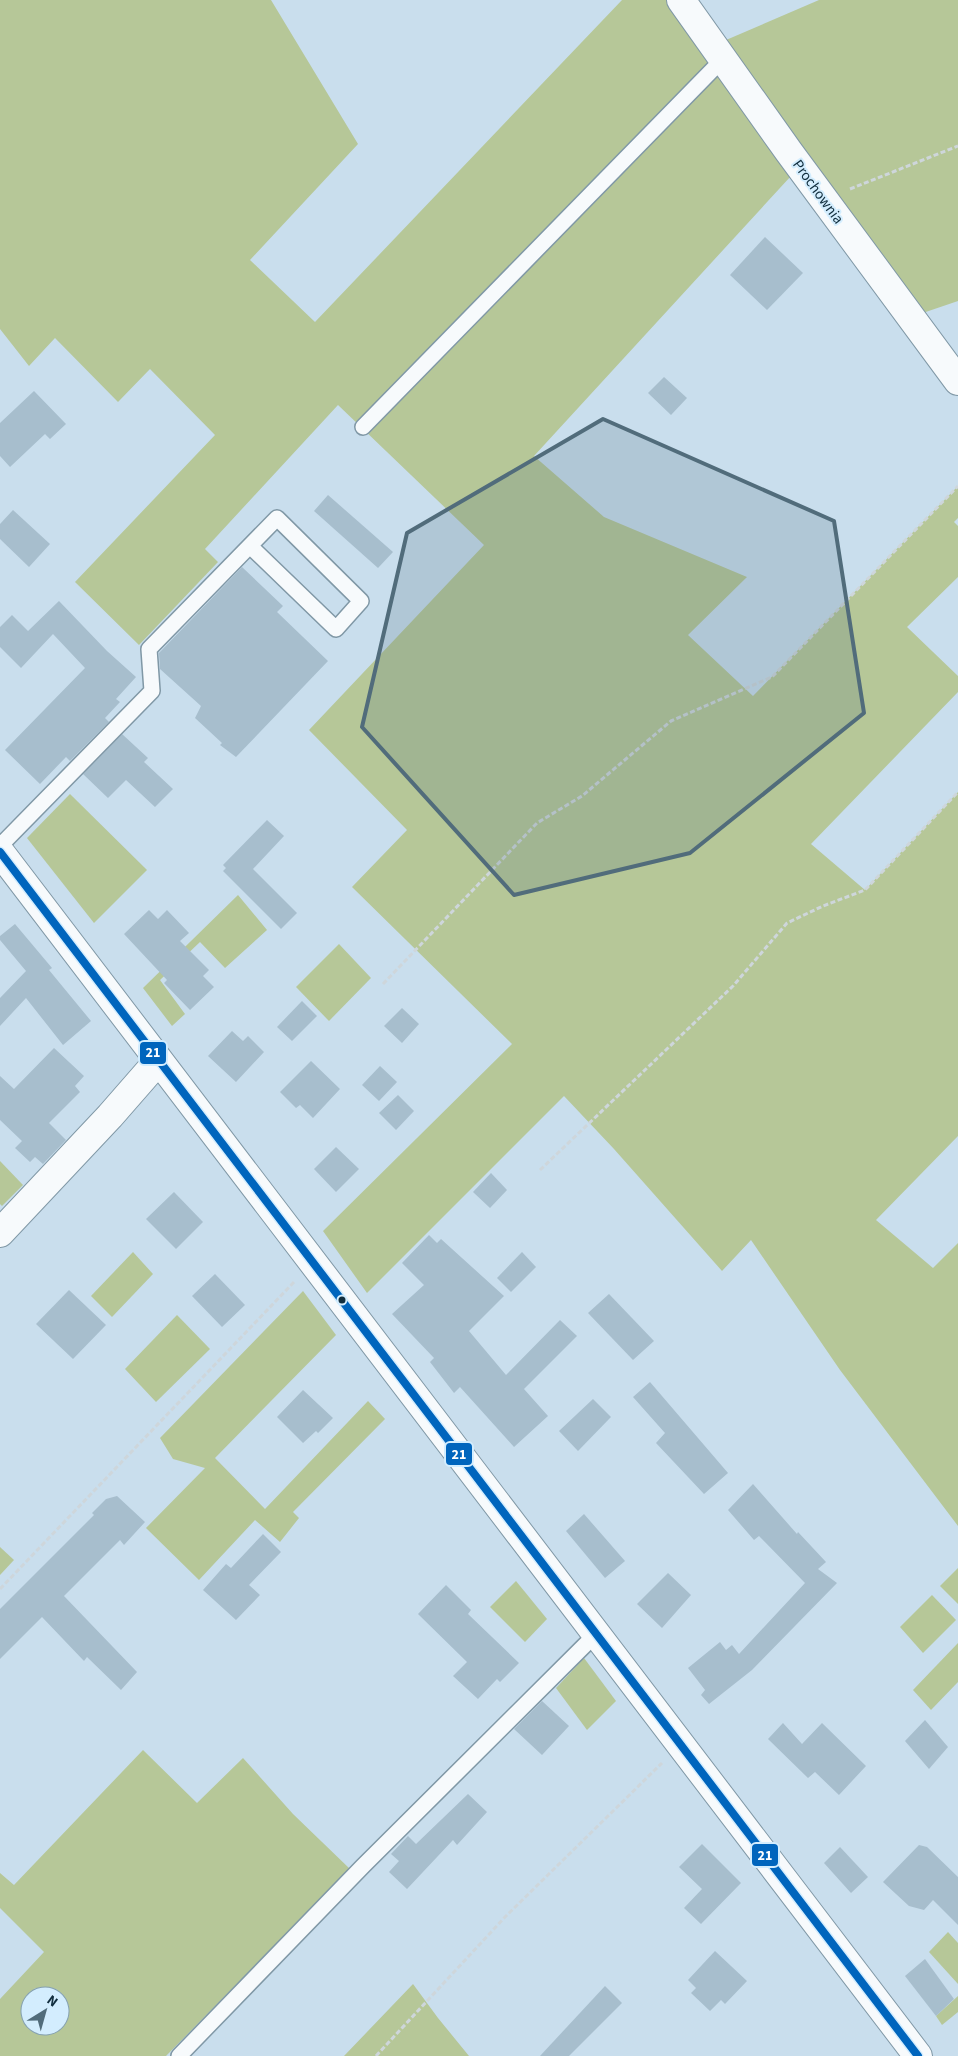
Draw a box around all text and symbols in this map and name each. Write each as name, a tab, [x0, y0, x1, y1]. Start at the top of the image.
street label: Prochownia	[787, 155, 849, 229]
line badge: 21	[139, 1041, 167, 1065]
text: 21	[146, 1043, 160, 1063]
unlabelled marker	[337, 1295, 347, 1305]
line badge: 21	[445, 1442, 473, 1466]
text: 21	[452, 1445, 466, 1465]
line badge: 21	[751, 1843, 779, 1867]
text: 21	[758, 1846, 772, 1866]
north arrow	[20, 1986, 70, 2036]
text: N	[42, 1991, 62, 2012]

